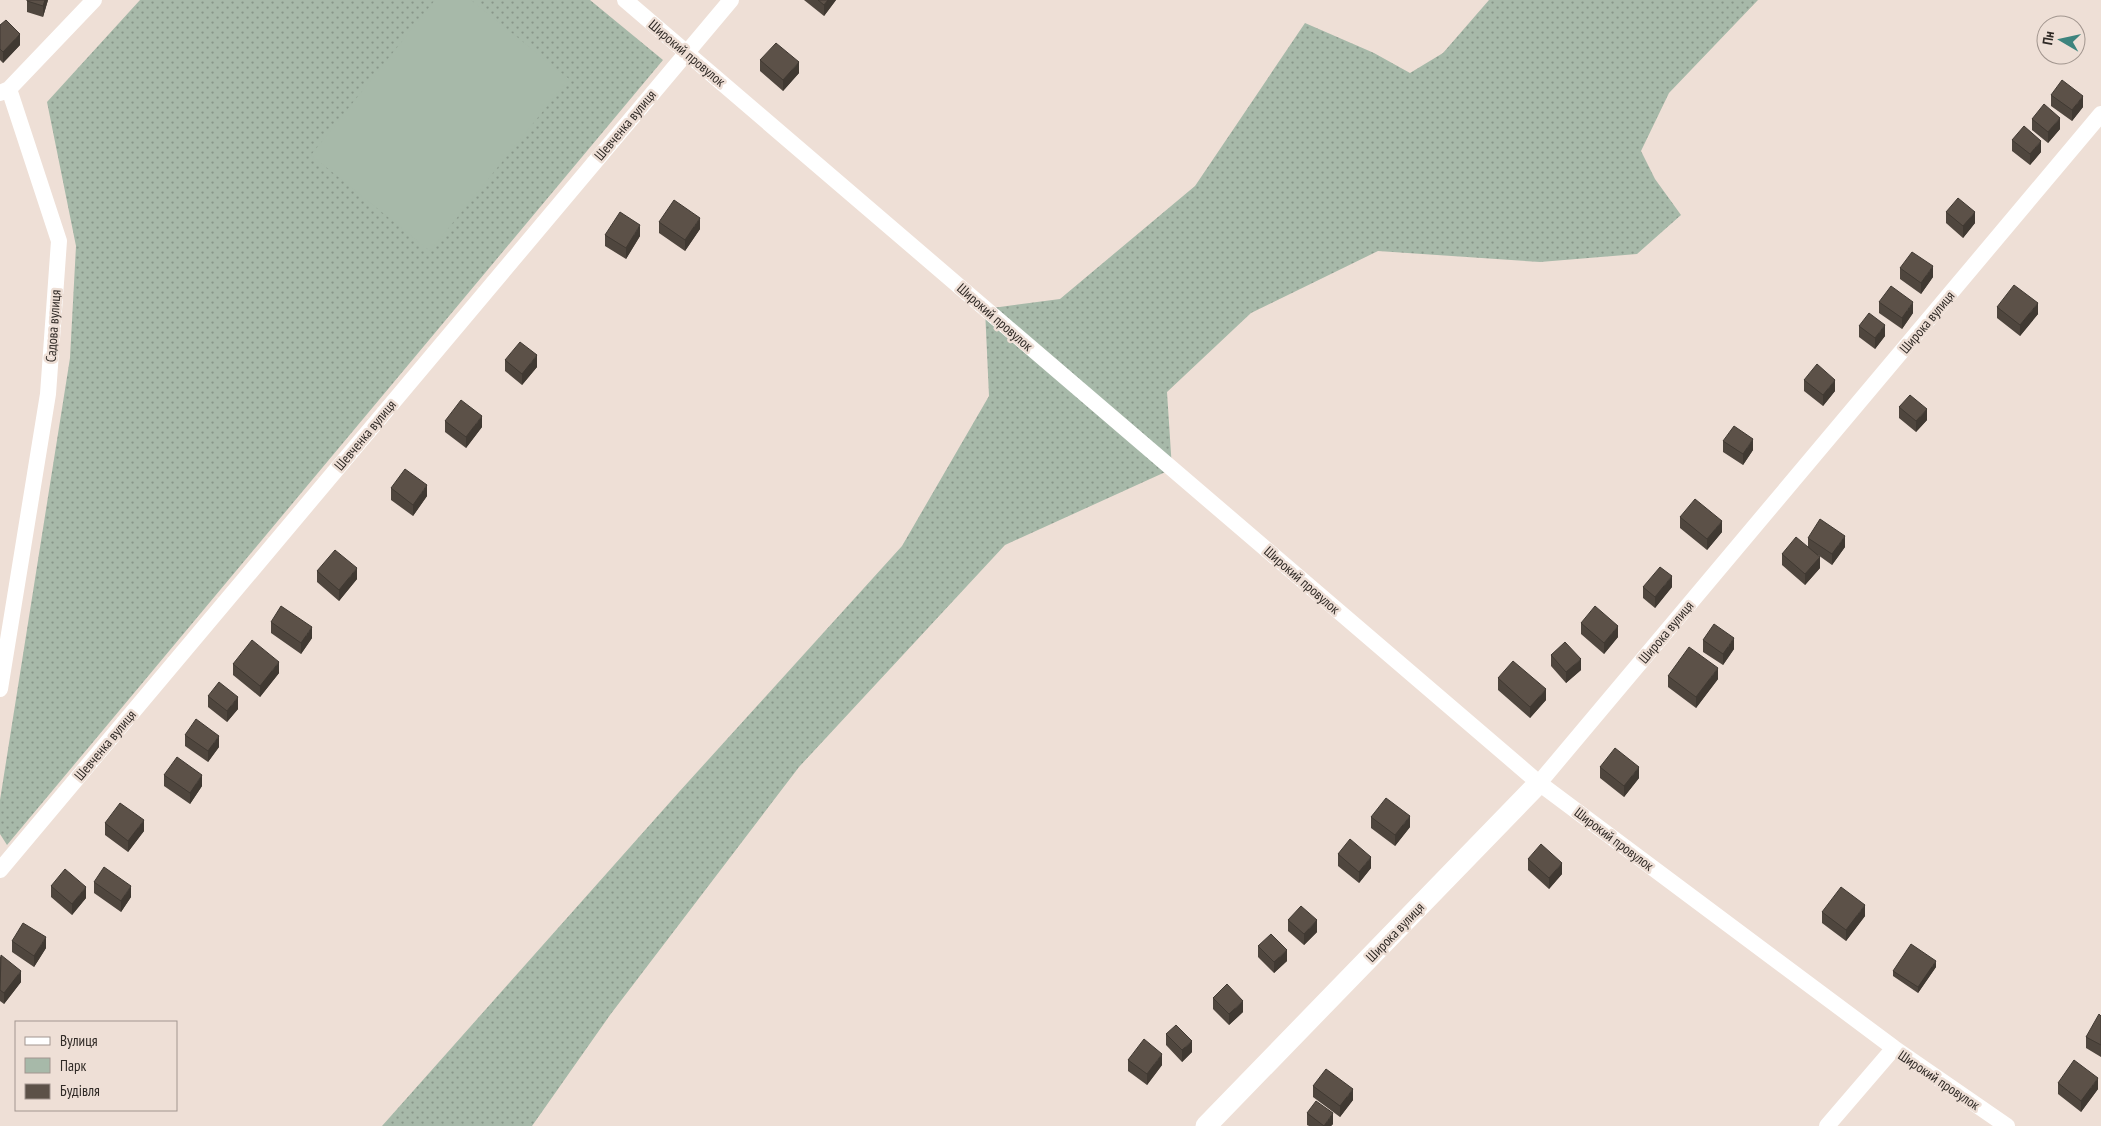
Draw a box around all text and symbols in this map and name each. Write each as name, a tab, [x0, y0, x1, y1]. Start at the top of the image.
north arrow	[2036, 15, 2086, 65]
street label: Широкий провулок	[645, 16, 730, 91]
text: Пн	[2038, 30, 2058, 46]
street label: Шевченка вулиця	[590, 86, 660, 164]
street label: Широкий провулок	[953, 279, 1037, 355]
street label: Широка вулиця	[1896, 287, 1958, 357]
street label: Садова вулиця	[41, 289, 65, 363]
street label: Шевченка вулиця	[330, 396, 400, 474]
street label: Широкий провулок	[1260, 542, 1344, 618]
street label: Широка вулиця	[1635, 597, 1697, 667]
street label: Шевченка вулиця	[70, 706, 140, 784]
street label: Широкий провулок	[1571, 803, 1658, 875]
street label: Широка вулиця	[1362, 898, 1428, 966]
legend	[15, 1021, 178, 1111]
text: Вулиця	[60, 1031, 98, 1050]
street label: Широкий провулок	[1895, 1046, 1984, 1114]
text: Парк	[60, 1056, 86, 1075]
text: Будівля	[60, 1081, 100, 1100]

